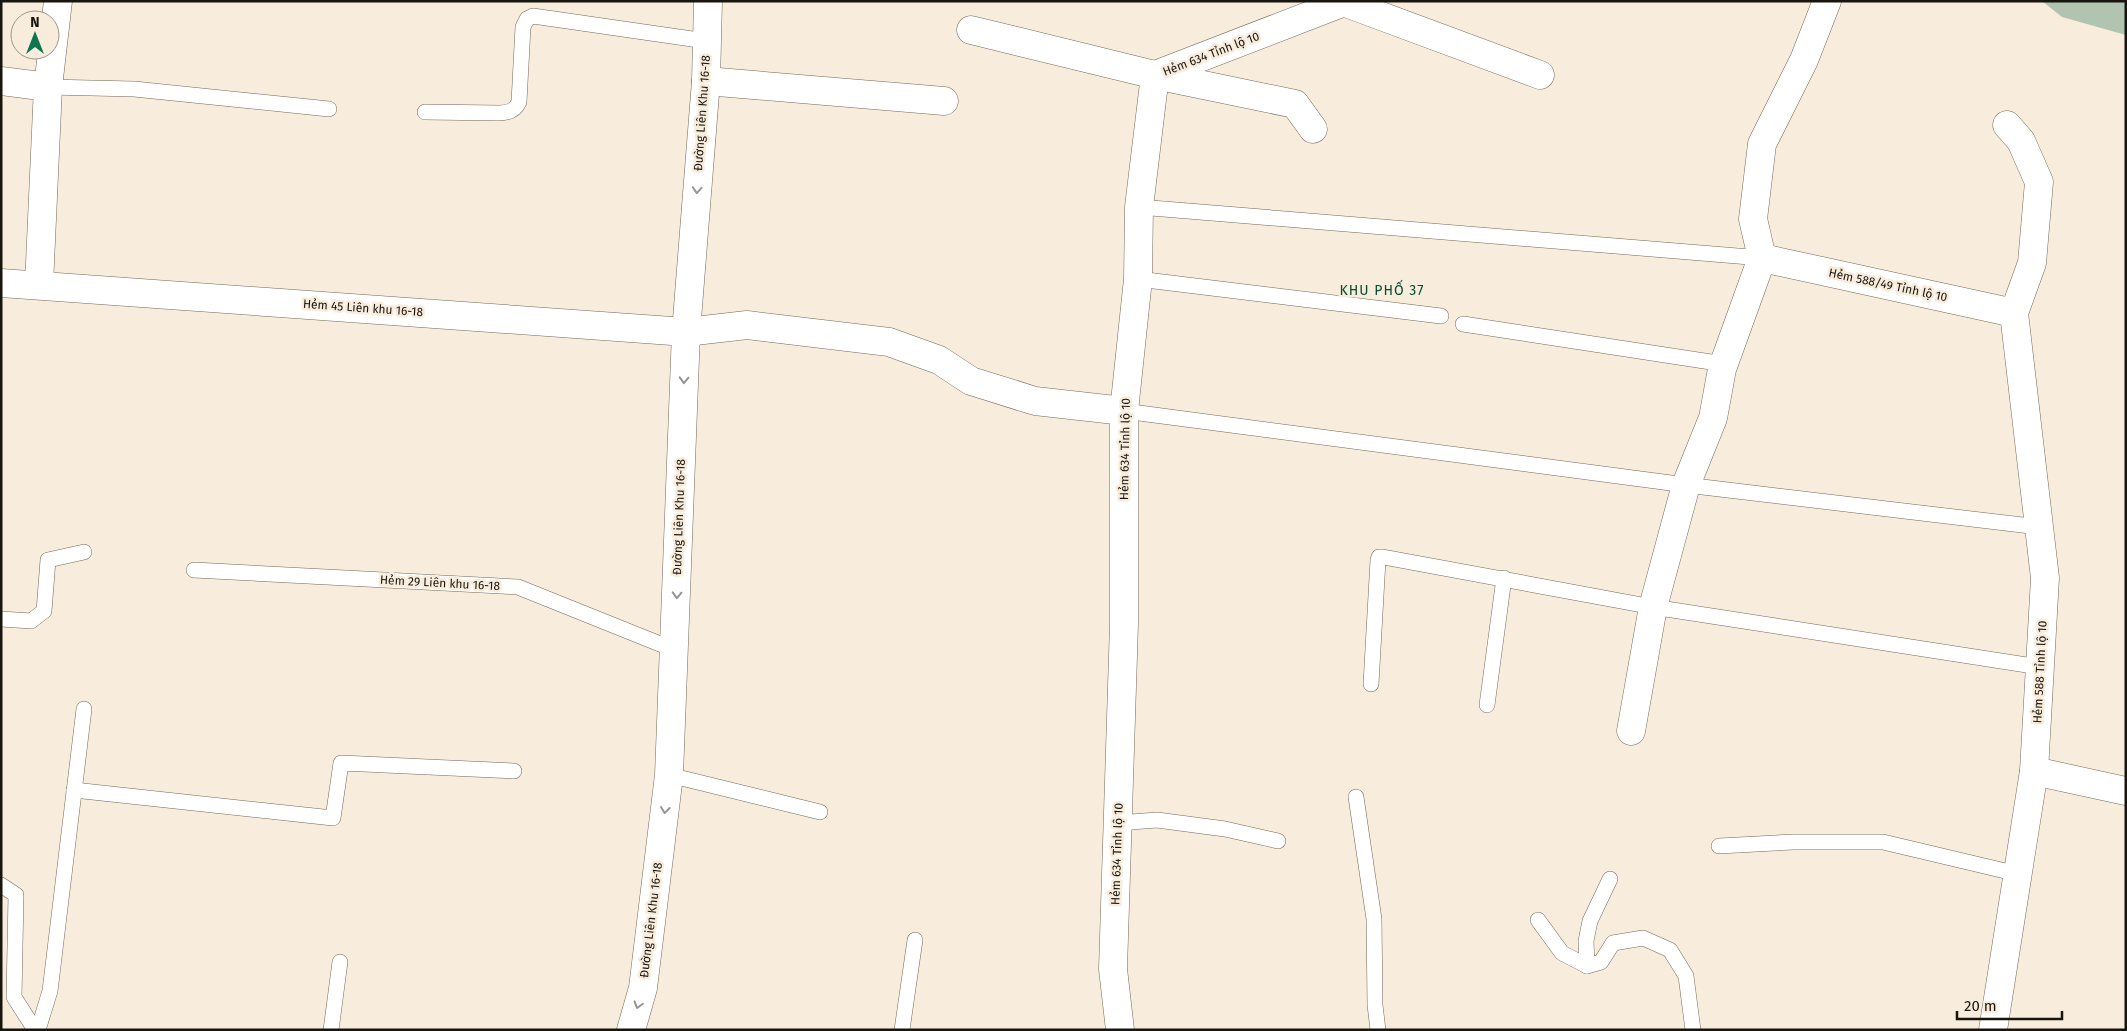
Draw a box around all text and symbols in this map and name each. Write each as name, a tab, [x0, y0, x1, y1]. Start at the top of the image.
north arrow	[10, 10, 60, 60]
text: N	[30, 14, 40, 31]
street label: Hẻm 634 Tỉnh lộ 10	[1161, 29, 1262, 79]
street label: Đường Liên Khu 16-18	[691, 54, 713, 171]
one-way arrow	[692, 186, 703, 194]
street label: Hẻm 588/49 Tỉnh lộ 10	[1827, 266, 1949, 304]
district label: KHU PHỐ 37	[1340, 279, 1424, 299]
street label: Hẻm 45 Liên khu 16-18	[302, 297, 424, 319]
one-way arrow	[679, 377, 690, 385]
street label: Hẻm 634 Tỉnh lộ 10	[1117, 397, 1133, 500]
street label: Đường Liên Khu 16-18	[670, 458, 688, 575]
street label: Hẻm 29 Liên khu 16-18	[380, 573, 501, 593]
one-way arrow	[671, 591, 682, 599]
street label: Hẻm 588 Tỉnh lộ 10	[2030, 620, 2050, 724]
street label: Hẻm 634 Tỉnh lộ 10	[1108, 802, 1126, 905]
one-way arrow	[660, 806, 671, 814]
street label: Đường Liên Khu 16-18	[637, 861, 665, 979]
scale bar	[1957, 988, 2062, 1020]
text: 20 m	[1964, 997, 1997, 1015]
one-way arrow	[633, 1001, 643, 1009]

